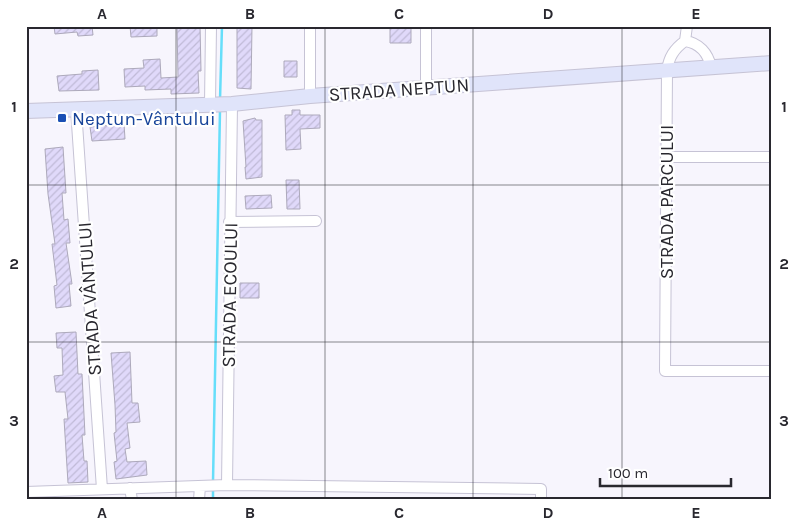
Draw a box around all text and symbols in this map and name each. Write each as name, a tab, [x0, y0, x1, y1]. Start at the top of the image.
text: A	[97, 4, 107, 23]
text: B	[245, 4, 255, 23]
text: C	[394, 4, 404, 23]
text: D	[543, 4, 554, 23]
text: E	[691, 4, 701, 23]
street label: STRADA NEPTUN	[328, 74, 470, 106]
text: 1	[11, 97, 17, 116]
text: 1	[781, 97, 787, 116]
place label: Neptun-Vântului	[72, 108, 216, 130]
marker: Neptun-Vântului	[56, 112, 68, 124]
street label: STRADA PARCULUI	[656, 125, 678, 279]
street label: STRADA VÂNTULUI	[74, 221, 106, 377]
street label: STRADA ECOULUI	[218, 222, 242, 368]
text: 2	[9, 254, 19, 273]
text: 2	[779, 254, 789, 273]
text: 3	[9, 411, 19, 430]
text: 3	[779, 411, 789, 430]
scale bar	[600, 456, 732, 488]
text: 100 m	[608, 464, 648, 482]
text: A	[97, 503, 107, 522]
text: B	[245, 503, 255, 522]
text: C	[394, 503, 404, 522]
text: D	[543, 503, 554, 522]
text: E	[691, 503, 701, 522]

